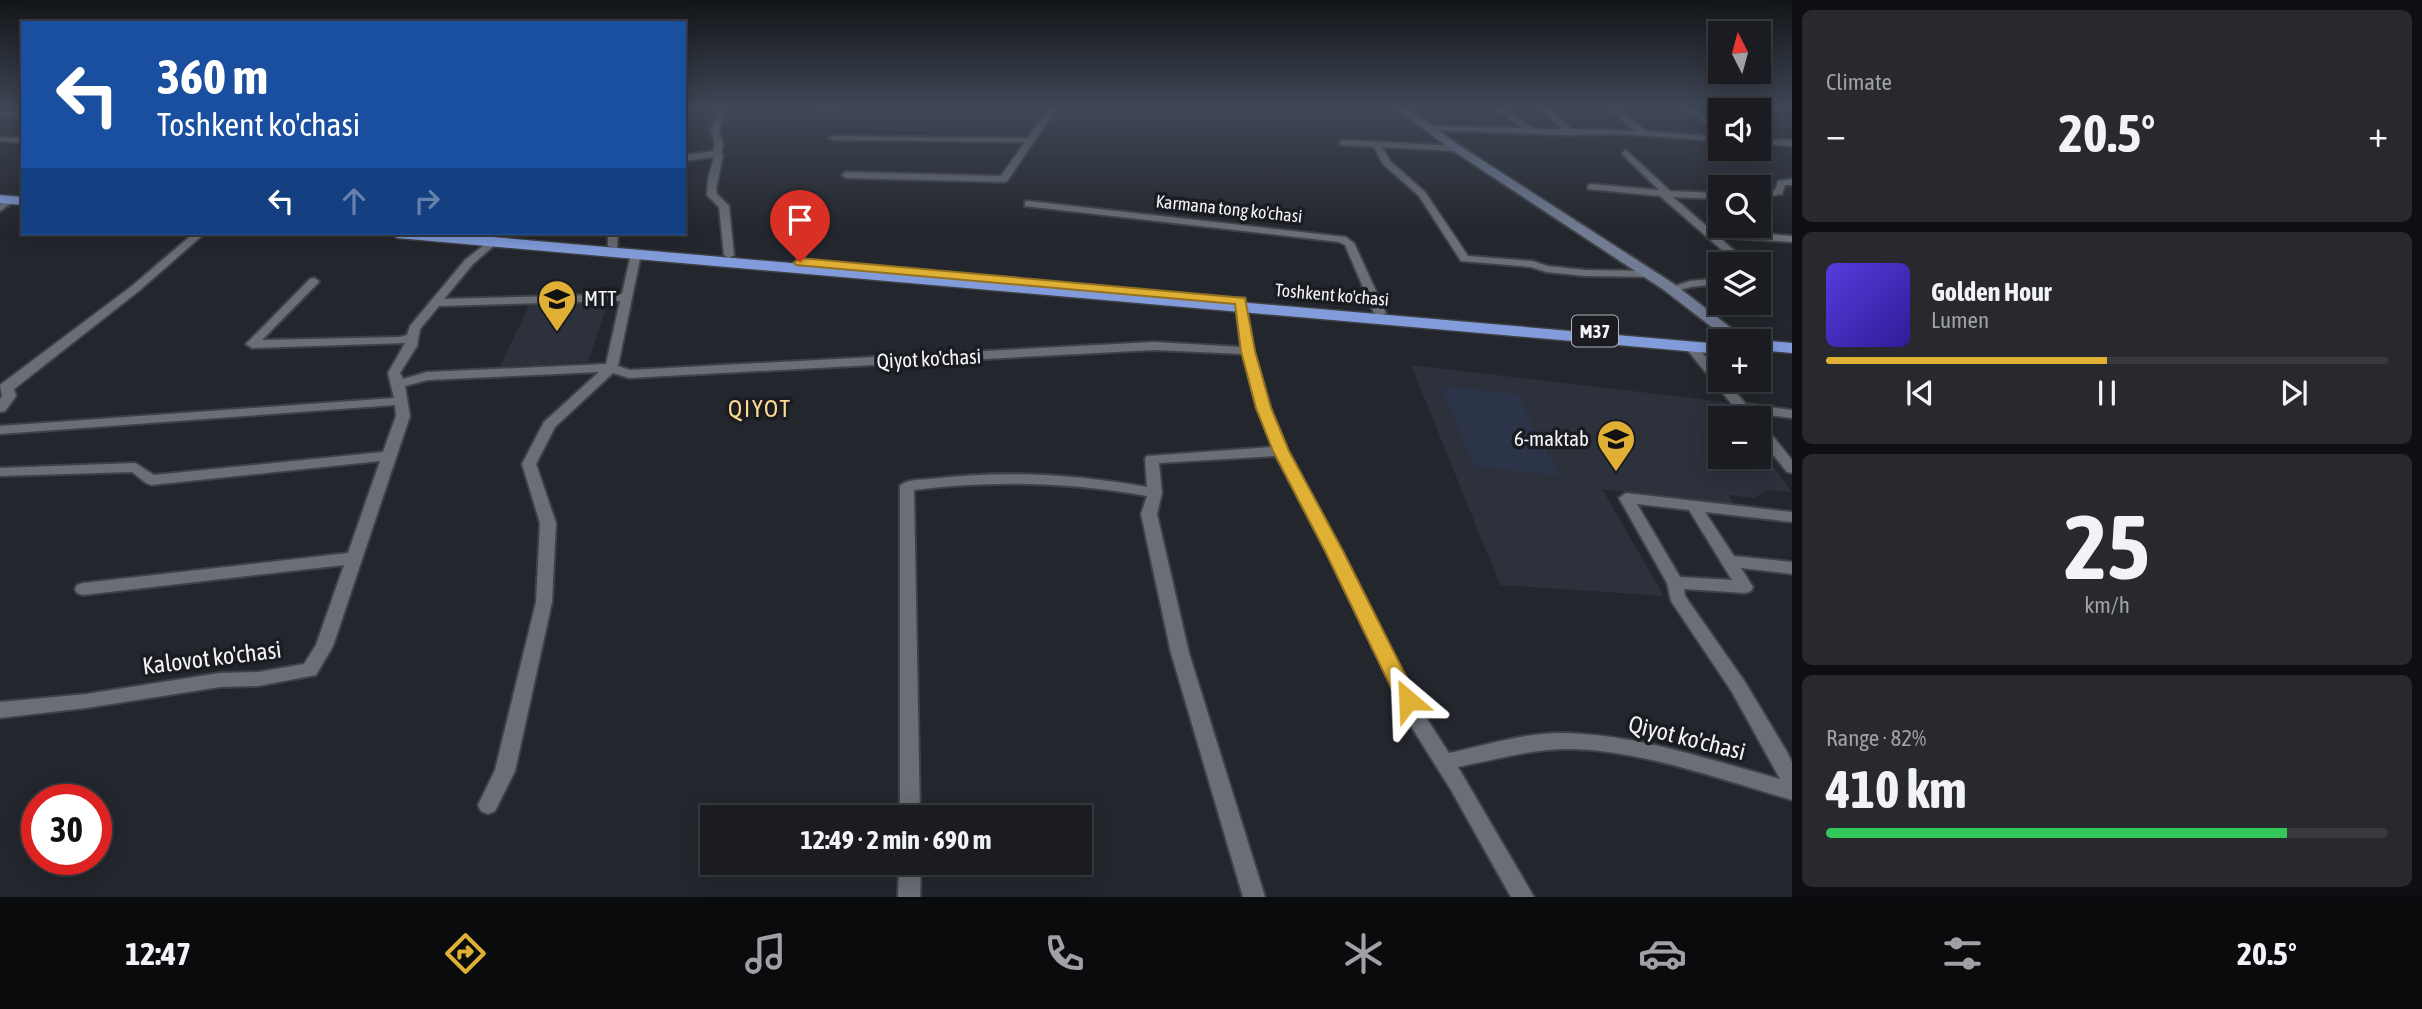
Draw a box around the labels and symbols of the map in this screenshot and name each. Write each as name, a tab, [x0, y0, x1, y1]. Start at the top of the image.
north arrow	[1708, 21, 1771, 84]
pin	[770, 190, 830, 262]
street label: Karmana tong ko'chasi	[1155, 190, 1303, 227]
school or university icon: MTT	[536, 278, 578, 333]
street label: Toshkent ko'chasi	[1274, 279, 1390, 310]
place label: MTT	[584, 286, 617, 310]
road number: M37	[1572, 316, 1618, 346]
street label: Qiyot ko'chasi	[876, 343, 982, 373]
district label: QIYOT	[728, 395, 792, 422]
school or university icon: 6-maktab	[1595, 418, 1637, 473]
place label: 6-maktab	[1514, 426, 1589, 450]
street label: Kalovot ko'chasi	[141, 636, 283, 679]
position arrow	[1371, 663, 1445, 737]
street label: Qiyot ko'chasi	[1626, 710, 1748, 765]
speed limit sign: 30	[21, 784, 112, 875]

